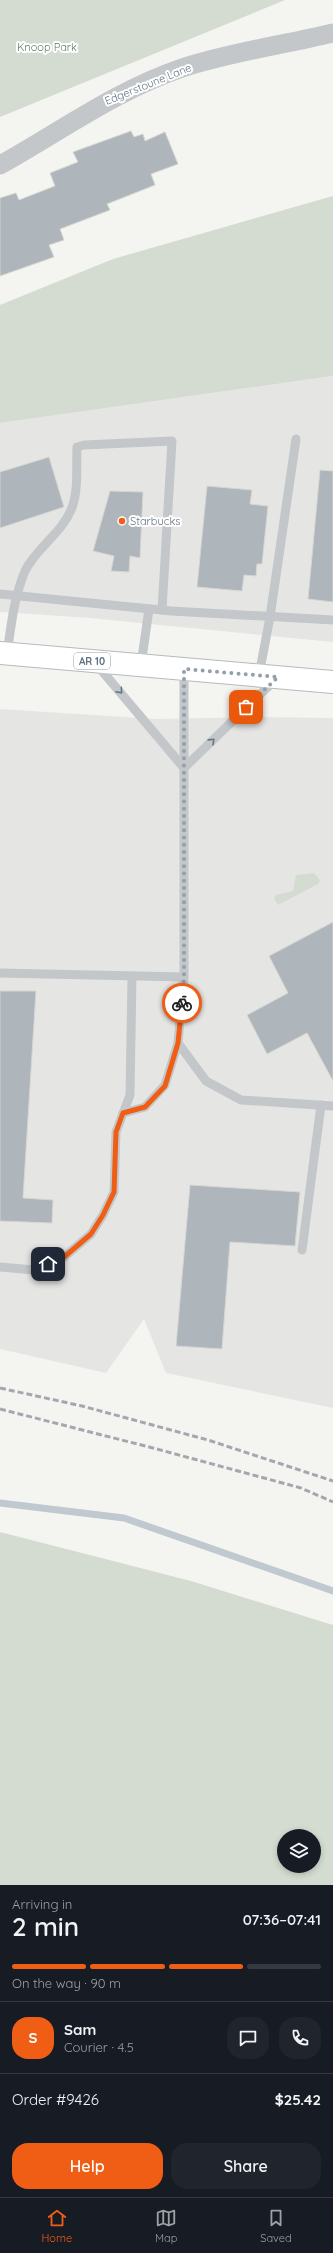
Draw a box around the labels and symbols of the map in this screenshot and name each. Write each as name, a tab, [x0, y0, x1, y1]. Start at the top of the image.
park label: Knoop Park	[17, 40, 77, 54]
street label: Edgerstoune Lane	[103, 60, 193, 108]
place label: Starbucks	[130, 514, 180, 528]
marker: Starbucks	[117, 516, 127, 526]
road number: AR 10	[74, 653, 110, 669]
one-way arrow	[115, 687, 122, 694]
pin	[229, 690, 263, 724]
one-way arrow	[207, 738, 215, 746]
courier	[162, 983, 202, 1023]
pin	[31, 1247, 65, 1281]

